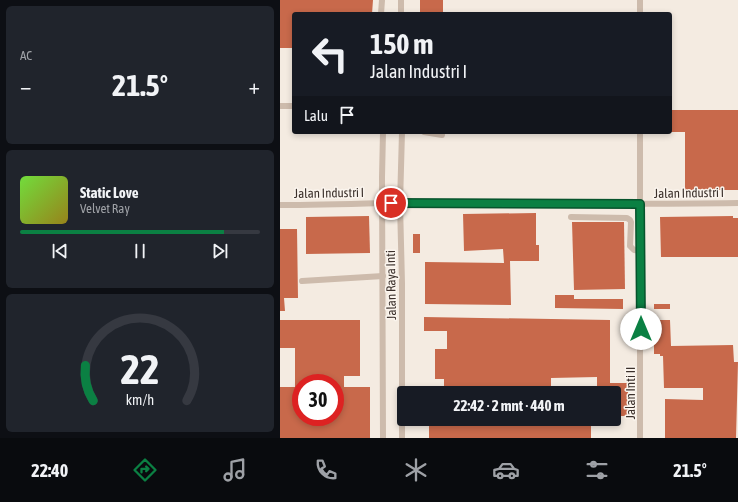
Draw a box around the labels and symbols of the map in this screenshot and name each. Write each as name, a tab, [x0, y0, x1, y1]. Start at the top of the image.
street label: Jalan Industri I	[294, 185, 364, 201]
street label: Jalan Industri I	[654, 185, 724, 201]
pin	[374, 186, 408, 220]
street label: Jalan Raya Inti	[383, 250, 399, 320]
position arrow	[620, 308, 662, 350]
street label: Jalan Inti II	[623, 367, 638, 419]
speed limit sign: 30	[292, 374, 344, 426]

